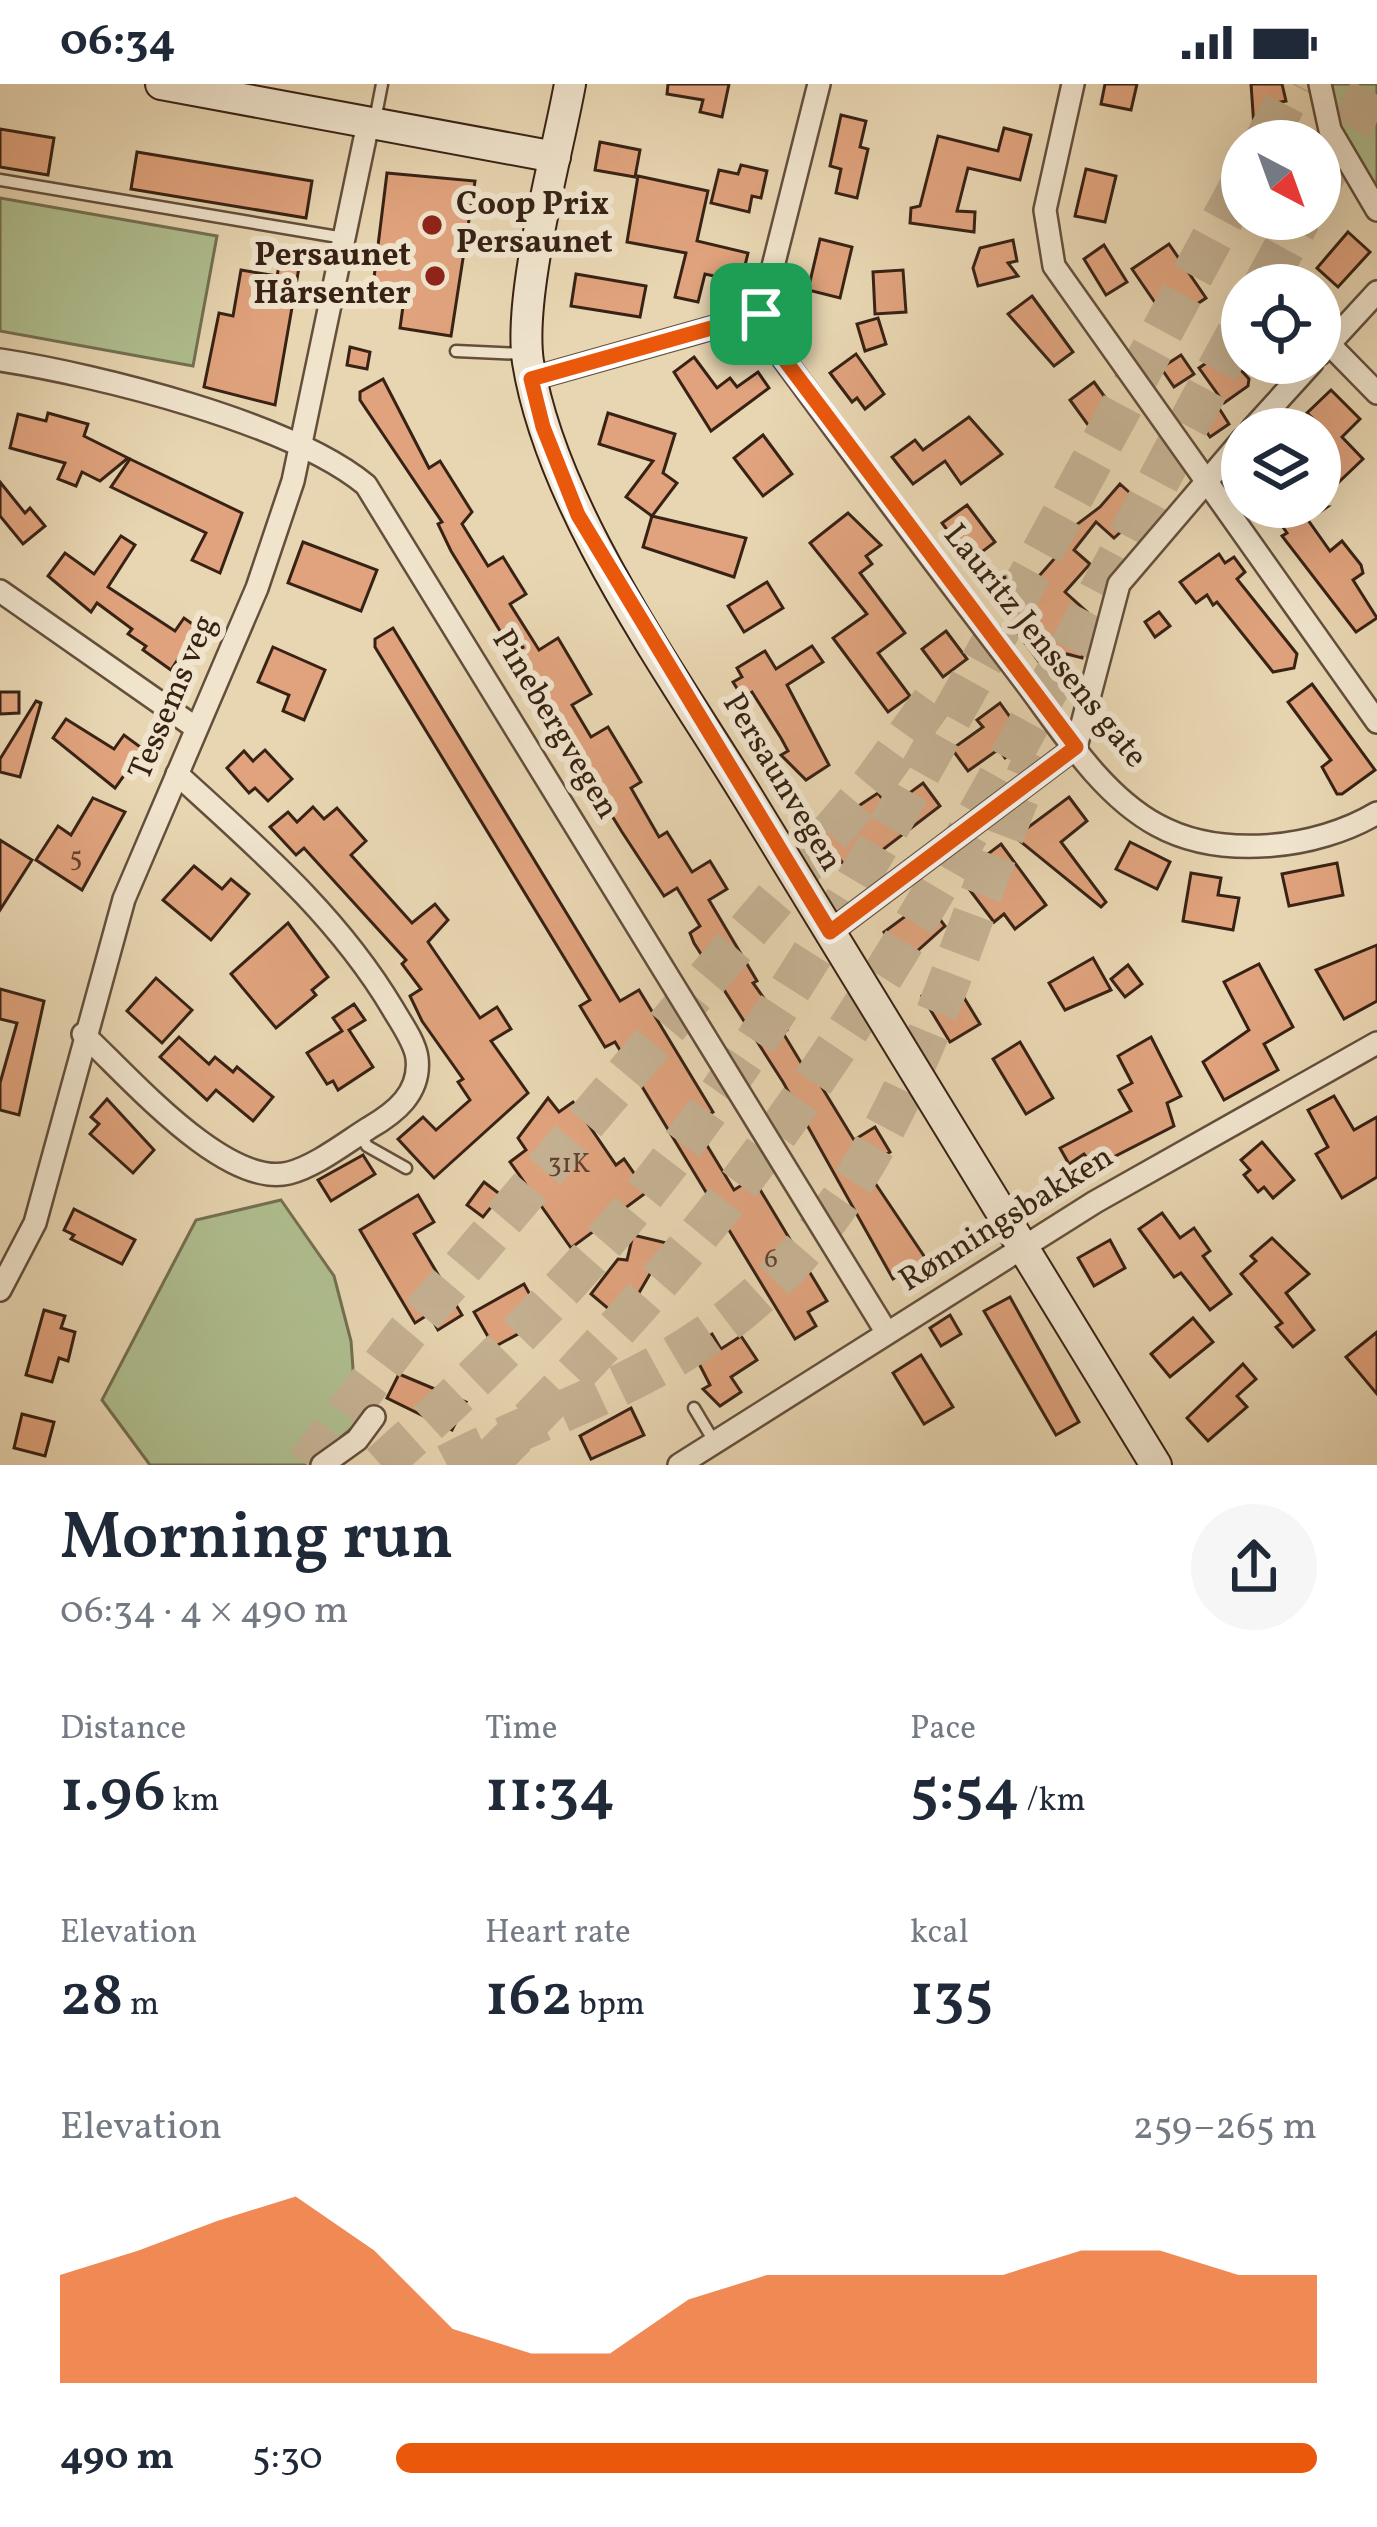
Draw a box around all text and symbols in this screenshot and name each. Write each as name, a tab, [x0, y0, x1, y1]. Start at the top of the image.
text: 06:34	[60, 11, 176, 74]
north arrow	[1221, 120, 1341, 240]
map controls	[1221, 120, 1341, 528]
place label: Coop Prix Persaunet	[456, 183, 613, 267]
marker: Coop Prix Persaunet	[419, 212, 445, 238]
place label: Persaunet Hårsenter	[253, 234, 411, 318]
marker: Persaunet Hårsenter	[422, 263, 448, 289]
pin	[710, 263, 812, 365]
button: locate	[1221, 264, 1341, 384]
icon: arrive	[728, 281, 794, 347]
button: layers	[1221, 408, 1341, 528]
street label: Lauritz Jenssens gate	[931, 515, 1157, 779]
street label: Tessems veg	[119, 608, 229, 788]
street label: Pinebergvegen	[479, 622, 629, 828]
street label: Persaunvegen	[710, 685, 852, 881]
house number: 5	[70, 840, 83, 878]
street label: Rønningsbakken	[891, 1136, 1123, 1304]
house number: 31K	[548, 1146, 590, 1184]
house number: 6	[764, 1241, 778, 1279]
text: Morning run	[60, 1494, 453, 1586]
button: share	[1191, 1504, 1317, 1630]
text: 06:34 · 4 × 490 m	[60, 1585, 349, 1639]
text: Distance	[60, 1707, 186, 1753]
text: Time	[485, 1707, 557, 1753]
text: Pace	[910, 1707, 976, 1753]
text: 1.96	[60, 1753, 166, 1836]
text: 11:34	[485, 1753, 615, 1836]
text: 5:54	[910, 1753, 1020, 1836]
text: km	[166, 1779, 219, 1825]
text: /km	[1020, 1779, 1086, 1825]
text: Elevation	[60, 1911, 197, 1957]
text: Heart rate	[485, 1911, 631, 1957]
text: kcal	[910, 1911, 969, 1957]
text: 28	[60, 1957, 123, 2040]
text: 162	[485, 1957, 572, 2040]
text: 135	[910, 1957, 993, 2040]
text: m	[123, 1983, 159, 2029]
text: bpm	[572, 1983, 645, 2029]
text: Elevation	[60, 2101, 222, 2155]
text: 259–265 m	[1133, 2101, 1317, 2155]
text: 490 m	[60, 2431, 174, 2485]
text: 5:30	[252, 2431, 323, 2485]

